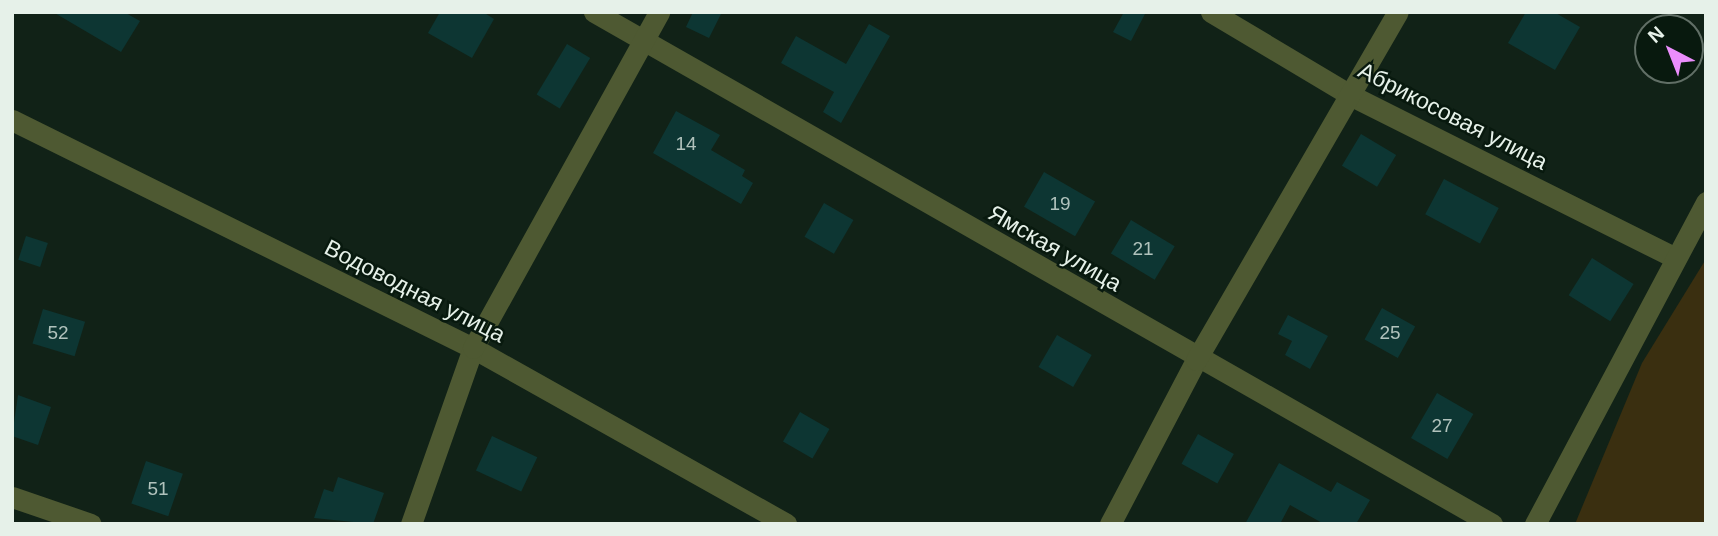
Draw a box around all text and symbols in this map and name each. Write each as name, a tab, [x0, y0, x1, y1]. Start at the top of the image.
north arrow	[1634, 14, 1704, 84]
text: N	[1644, 22, 1668, 47]
street label: Абрикосовая улица	[1354, 56, 1552, 176]
house number: 14	[675, 133, 697, 155]
house number: 19	[1049, 193, 1071, 215]
street label: Ямская улица	[983, 199, 1127, 297]
street label: Водоводная улица	[320, 234, 510, 348]
house number: 21	[1132, 238, 1154, 260]
house number: 52	[47, 322, 69, 344]
house number: 25	[1379, 322, 1401, 344]
house number: 27	[1431, 415, 1453, 437]
house number: 51	[147, 478, 169, 500]

